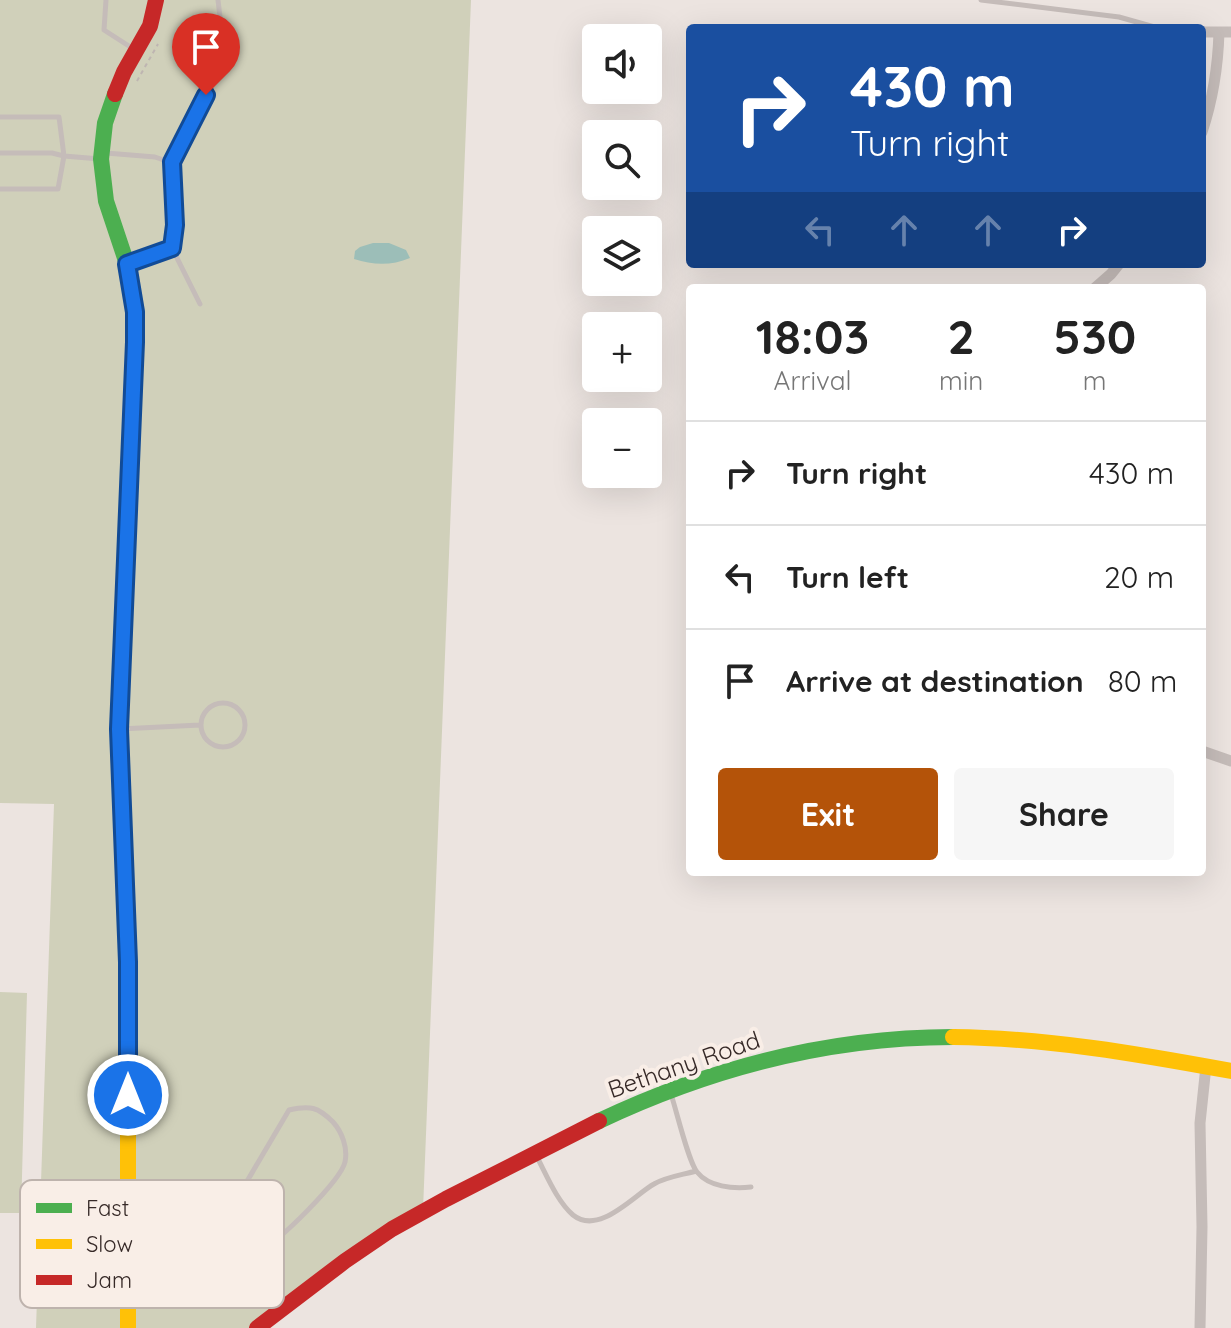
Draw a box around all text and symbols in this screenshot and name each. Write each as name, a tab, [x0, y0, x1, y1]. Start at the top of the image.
pin	[172, 13, 240, 95]
map controls	[582, 24, 662, 488]
button: sound	[582, 24, 662, 104]
icon: arrive	[184, 25, 228, 69]
text: 430 m	[850, 51, 1015, 121]
icon: right	[718, 56, 822, 160]
button: search	[582, 120, 662, 200]
text: Turn right	[850, 120, 1009, 165]
icon: left	[798, 208, 842, 252]
icon: ahead	[882, 208, 926, 252]
icon: ahead	[966, 208, 1010, 252]
icon: right	[1050, 208, 1094, 252]
button: layers	[582, 216, 662, 296]
text: 18:03	[756, 306, 869, 366]
text: 2	[948, 306, 975, 366]
text: 530	[1053, 306, 1136, 366]
button: +	[582, 312, 662, 392]
text: Arrival	[774, 364, 851, 397]
text: min	[939, 364, 983, 397]
text: m	[1083, 364, 1107, 397]
button: −	[582, 408, 662, 488]
icon: right	[718, 451, 762, 495]
text: Turn right	[786, 454, 927, 492]
text: 430 m	[1089, 454, 1174, 492]
icon: left	[718, 555, 762, 599]
text: Turn left	[786, 558, 909, 596]
text: 20 m	[1104, 558, 1174, 596]
icon: arrive	[718, 659, 762, 703]
text: Arrive at destination	[786, 662, 1084, 700]
text: 80 m	[1108, 662, 1177, 700]
button: Exit	[718, 768, 938, 860]
button: Share	[954, 768, 1174, 860]
street label: Bethany Road	[604, 1024, 764, 1104]
position arrow	[86, 1053, 170, 1137]
legend	[20, 1180, 284, 1308]
text: Fast	[86, 1194, 129, 1222]
text: Slow	[86, 1230, 133, 1258]
text: Jam	[86, 1266, 132, 1294]

